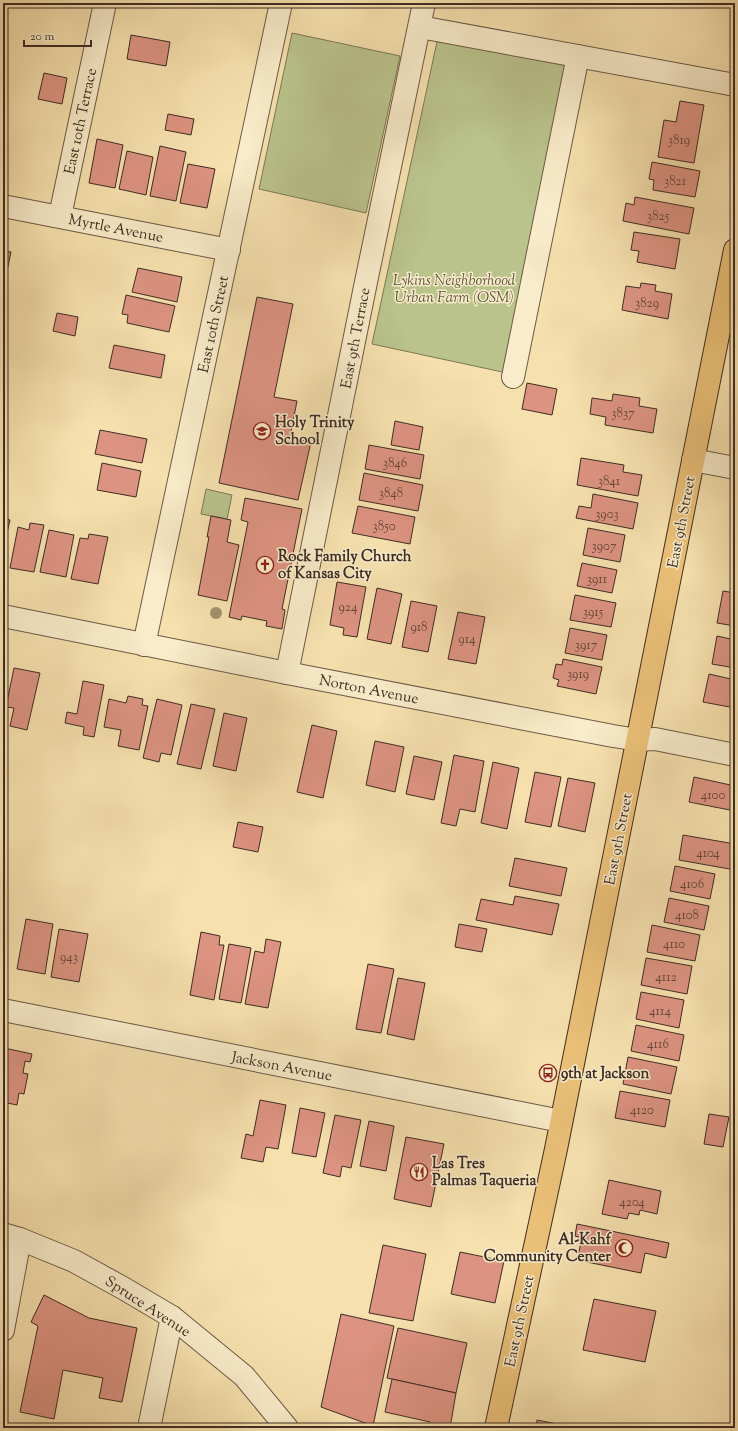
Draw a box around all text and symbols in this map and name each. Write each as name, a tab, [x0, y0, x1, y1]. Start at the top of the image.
scale bar	[24, 22, 91, 48]
text: 20 m	[30, 28, 55, 46]
street label: East 10th Terrace	[60, 66, 103, 176]
house number: 3819	[668, 132, 690, 150]
house number: 3821	[664, 173, 687, 191]
house number: 3825	[647, 208, 670, 226]
street label: Myrtle Avenue	[67, 210, 165, 249]
park label: Lykins Neighborhood Urban Farm (OSM)	[393, 271, 516, 309]
street label: East 10th Street	[194, 274, 235, 375]
street label: East 9th Terrace	[336, 286, 377, 391]
house number: 3829	[635, 295, 659, 313]
house number: 3837	[611, 405, 635, 423]
place label: Holy Trinity School	[275, 413, 355, 451]
school or university icon: Holy Trinity School	[252, 421, 272, 441]
house number: 3846	[383, 455, 407, 473]
house number: 3841	[598, 473, 621, 491]
street label: East 9th Street	[663, 474, 702, 570]
house number: 3848	[379, 485, 403, 503]
house number: 3903	[595, 506, 619, 524]
house number: 3850	[372, 518, 396, 536]
house number: 3907	[592, 538, 617, 556]
place label: Rock Family Church of Kansas City	[278, 547, 412, 585]
church icon: Rock Family Church of Kansas City	[255, 555, 275, 575]
house number: 3911	[587, 571, 608, 589]
house number: 924	[339, 599, 358, 617]
house number: 3915	[583, 604, 604, 622]
house number: 918	[410, 619, 428, 637]
house number: 914	[458, 631, 476, 649]
house number: 3917	[575, 637, 598, 655]
house number: 3919	[567, 666, 589, 684]
street label: Norton Avenue	[317, 671, 420, 710]
house number: 4100	[701, 787, 725, 805]
street label: East 9th Street	[600, 791, 639, 887]
house number: 4104	[696, 845, 720, 863]
house number: 4106	[680, 876, 704, 894]
house number: 4108	[675, 907, 699, 925]
house number: 4110	[663, 936, 685, 954]
house number: 943	[60, 949, 78, 967]
house number: 4112	[655, 969, 677, 987]
house number: 4114	[649, 1003, 671, 1021]
house number: 4116	[647, 1036, 669, 1054]
street label: Jackson Avenue	[229, 1047, 334, 1088]
bus stop icon: 9th at Jackson	[538, 1063, 558, 1083]
place label: 9th at Jackson	[561, 1064, 649, 1085]
house number: 4120	[630, 1102, 654, 1120]
place label: Las Tres Palmas Taqueria	[432, 1154, 536, 1192]
restaurant icon: Las Tres Palmas Taqueria	[409, 1162, 429, 1182]
house number: 4204	[619, 1194, 645, 1212]
place label: Al-Kahf Community Center	[484, 1230, 613, 1268]
mosque icon: Al-Kahf Community Center	[614, 1238, 634, 1258]
street label: Spruce Avenue	[100, 1272, 194, 1343]
street label: East 9th Street	[500, 1274, 540, 1369]

